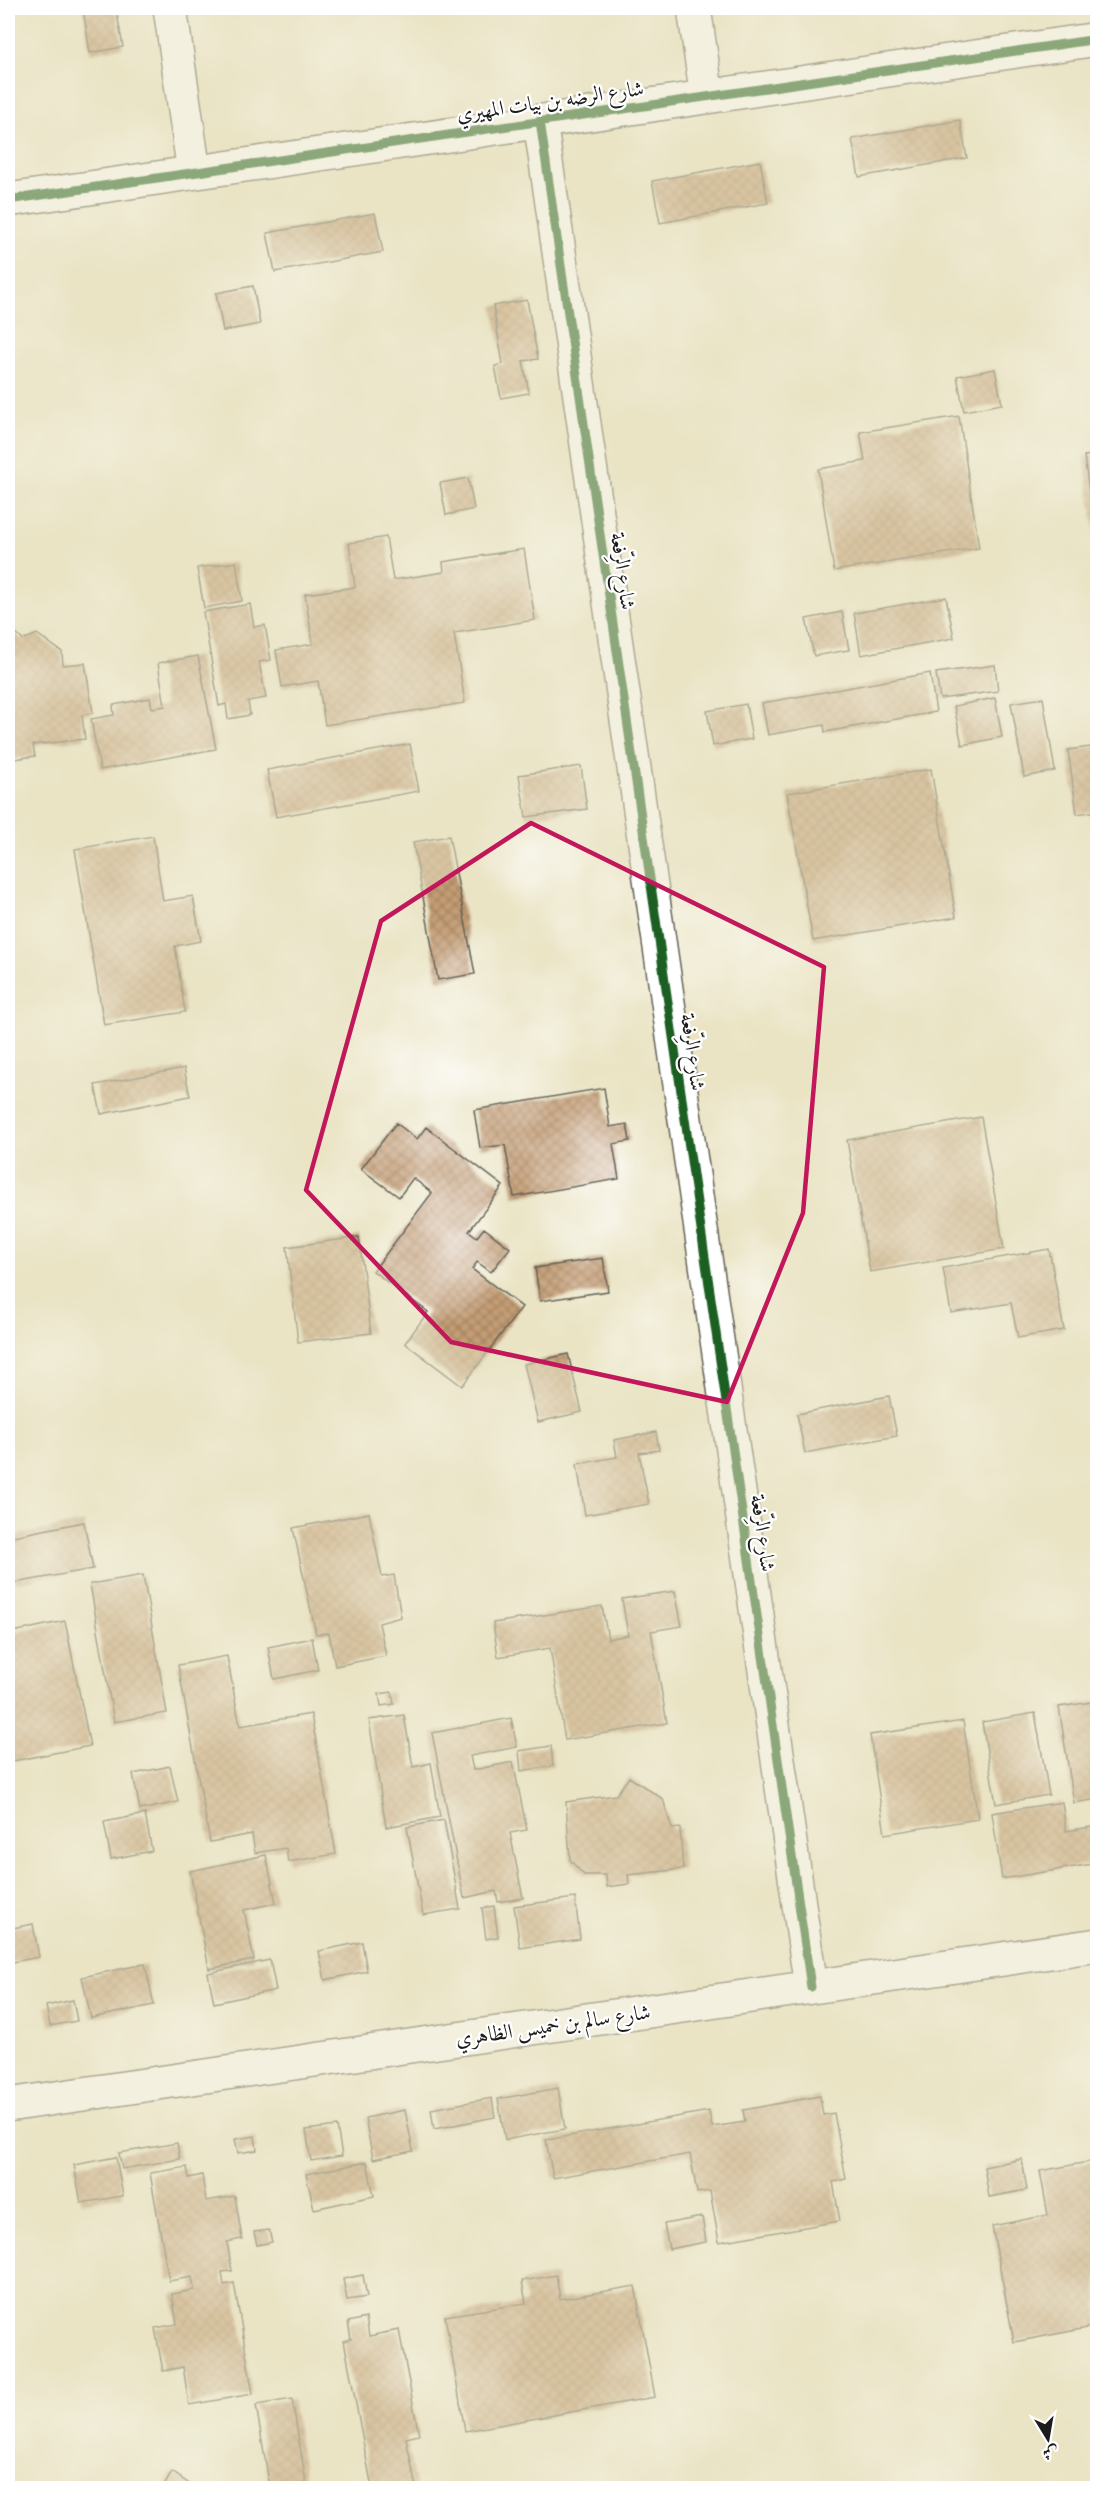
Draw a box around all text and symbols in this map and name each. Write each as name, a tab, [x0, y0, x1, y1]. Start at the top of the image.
street label: شارع الرضه بن بيات المهيري	[455, 75, 646, 132]
street label: شارع الرِّفعة	[600, 530, 643, 612]
street label: شارع الرِّفعة	[670, 1011, 713, 1093]
street label: شارع الرِّفعة	[740, 1492, 783, 1574]
street label: شارع سالم بن خميس الظاهري	[454, 1998, 653, 2057]
north arrow	[1018, 2409, 1078, 2469]
text: ش	[1041, 2442, 1060, 2464]

